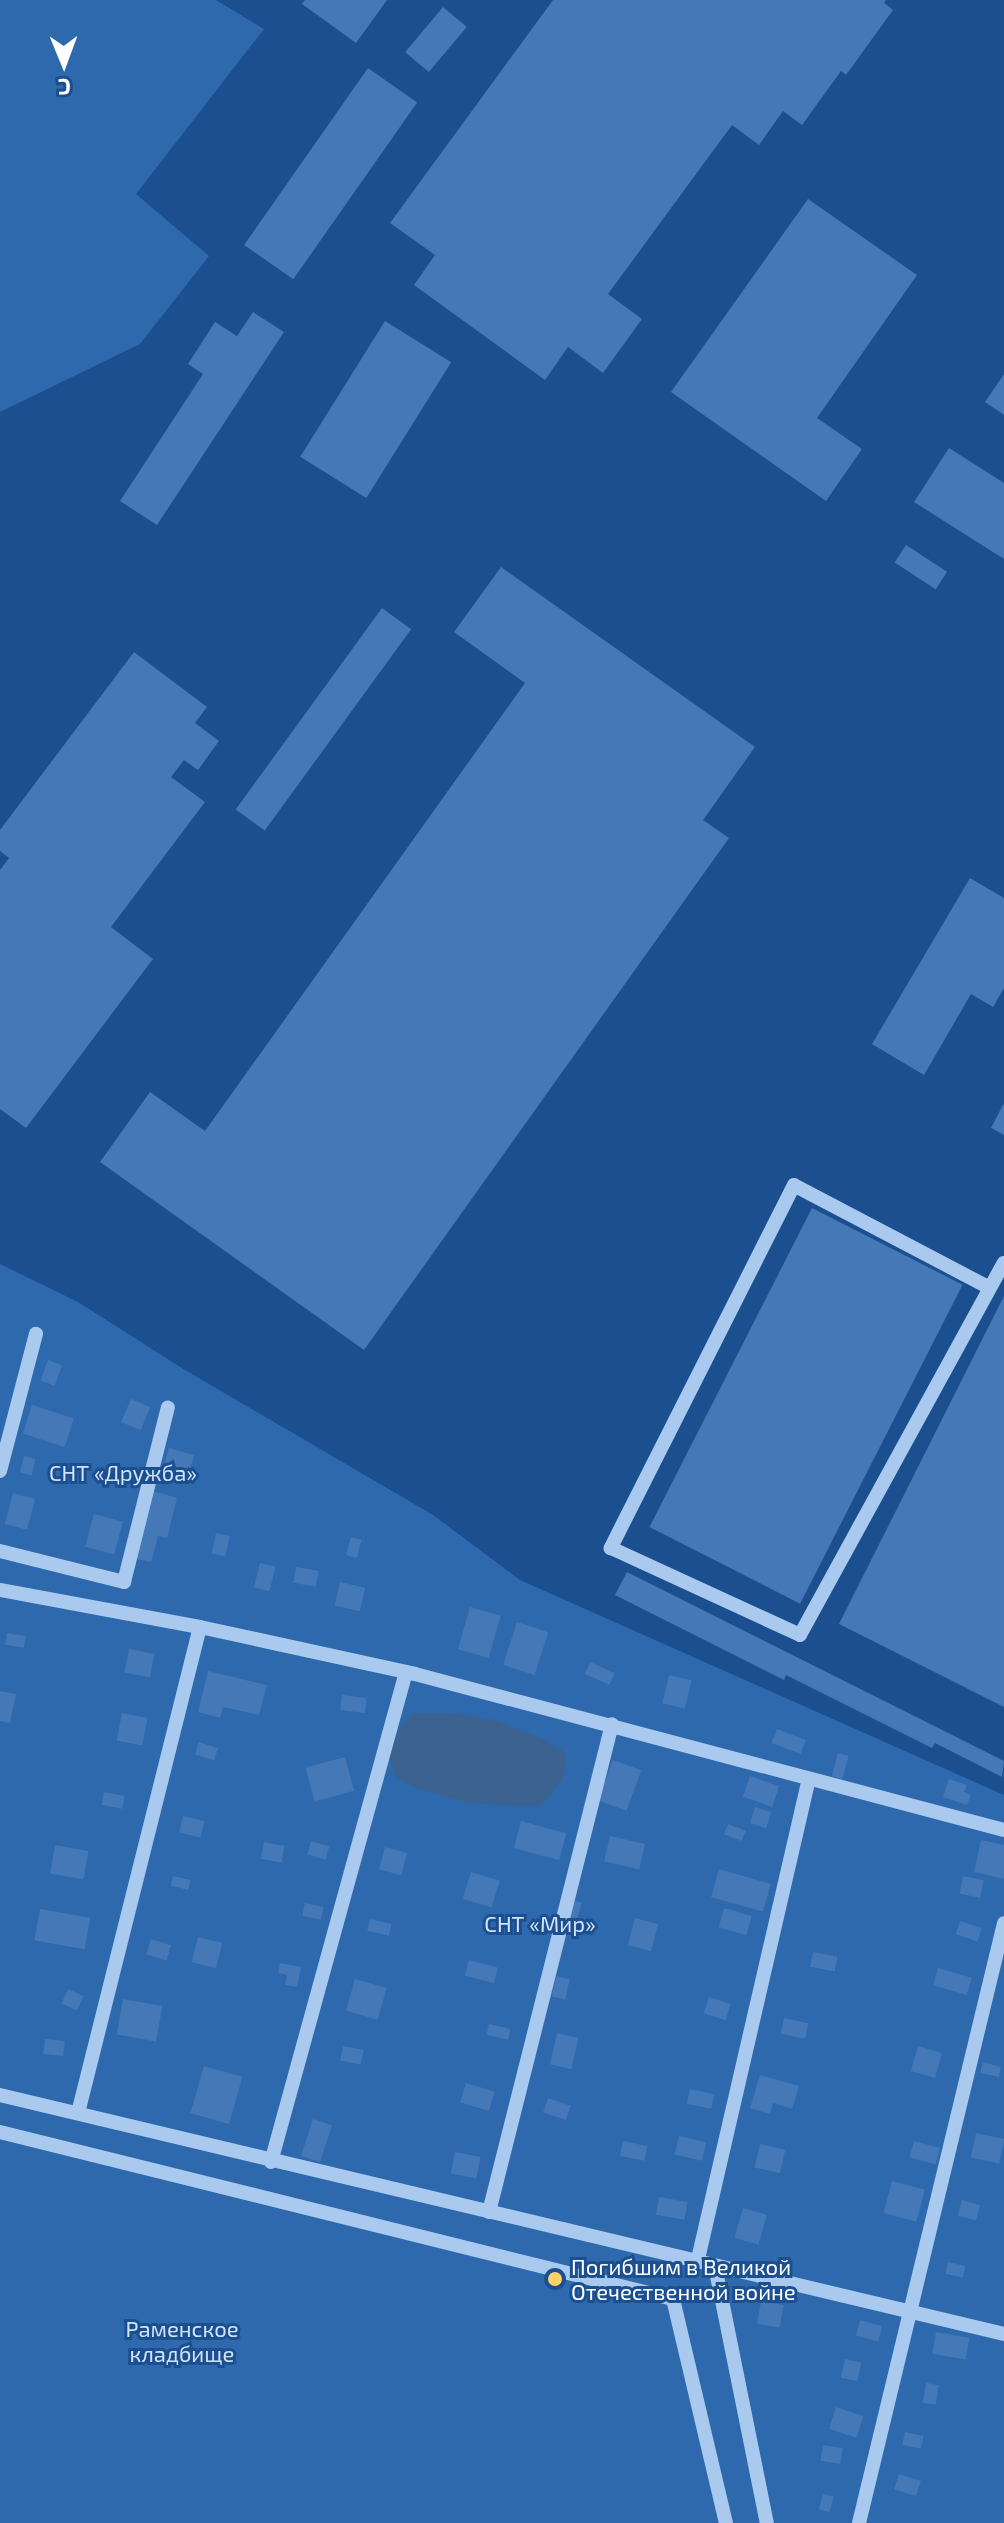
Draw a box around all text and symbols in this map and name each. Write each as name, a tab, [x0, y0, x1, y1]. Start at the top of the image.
north arrow	[24, 24, 104, 104]
text: С	[58, 75, 71, 101]
park label: СНТ «Дружба»	[49, 1460, 197, 1486]
park label: СНТ «Мир»	[484, 1911, 596, 1937]
place label: Погибшим в Великой Отечественной войне	[571, 2253, 796, 2304]
marker: Погибшим в Великой Отечественной войне	[546, 2270, 564, 2288]
park label: Раменское кладбище	[125, 2315, 239, 2366]

